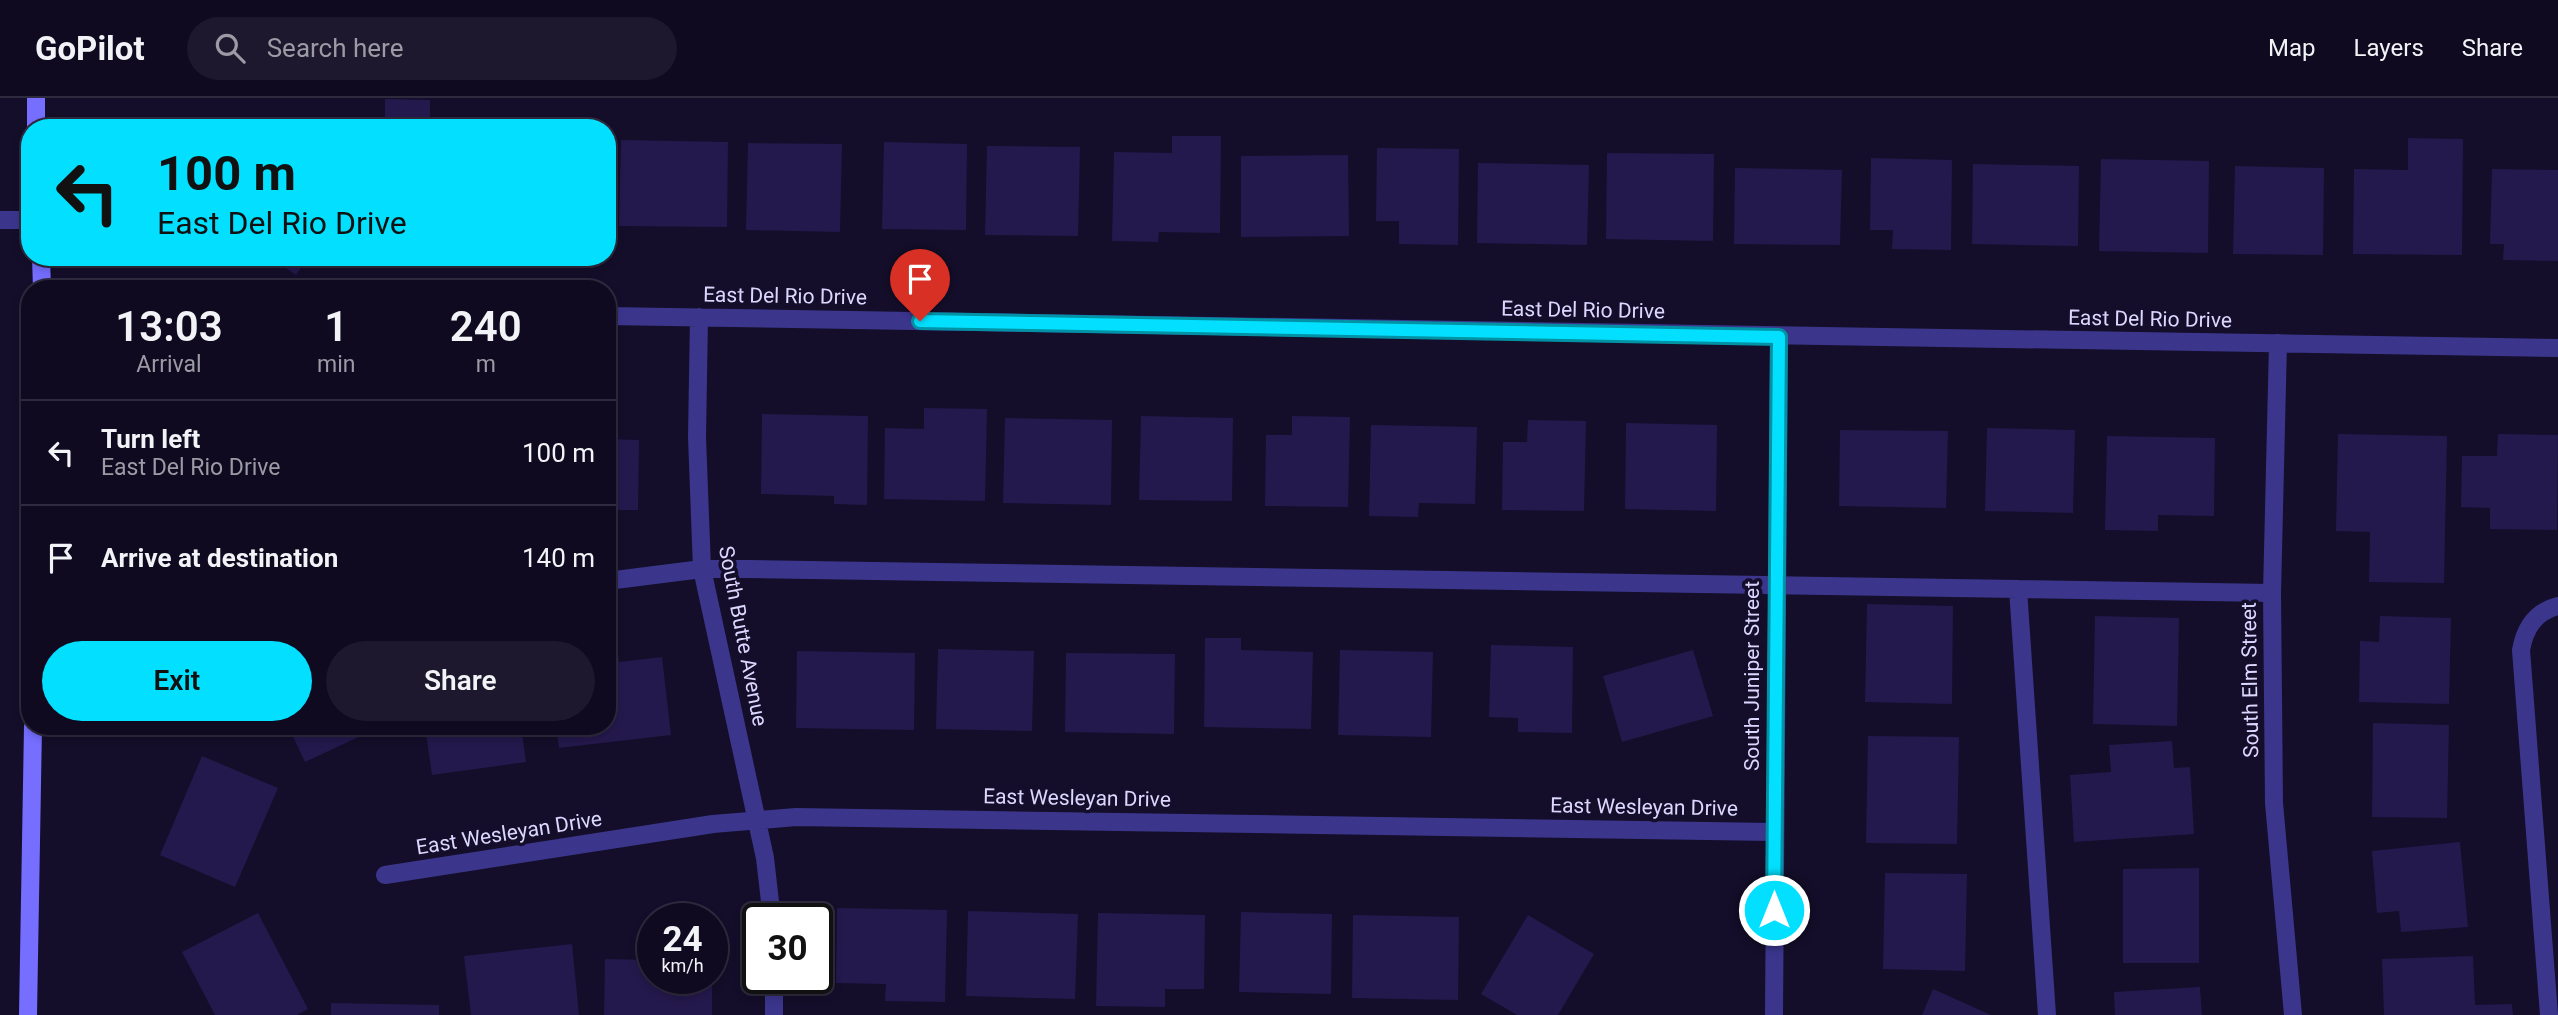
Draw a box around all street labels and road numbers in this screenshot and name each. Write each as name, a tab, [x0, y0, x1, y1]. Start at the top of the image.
street label: East Del Rio Drive	[703, 283, 867, 309]
street label: East Del Rio Drive	[1501, 297, 1665, 323]
street label: East Del Rio Drive	[2068, 306, 2232, 332]
street label: South Butte Avenue	[714, 544, 772, 728]
street label: South Juniper Street	[1740, 581, 1764, 771]
street label: South Elm Street	[2237, 602, 2263, 758]
street label: East Wesleyan Drive	[983, 784, 1171, 812]
street label: East Wesleyan Drive	[1550, 793, 1738, 821]
street label: East Wesleyan Drive	[414, 806, 604, 860]

